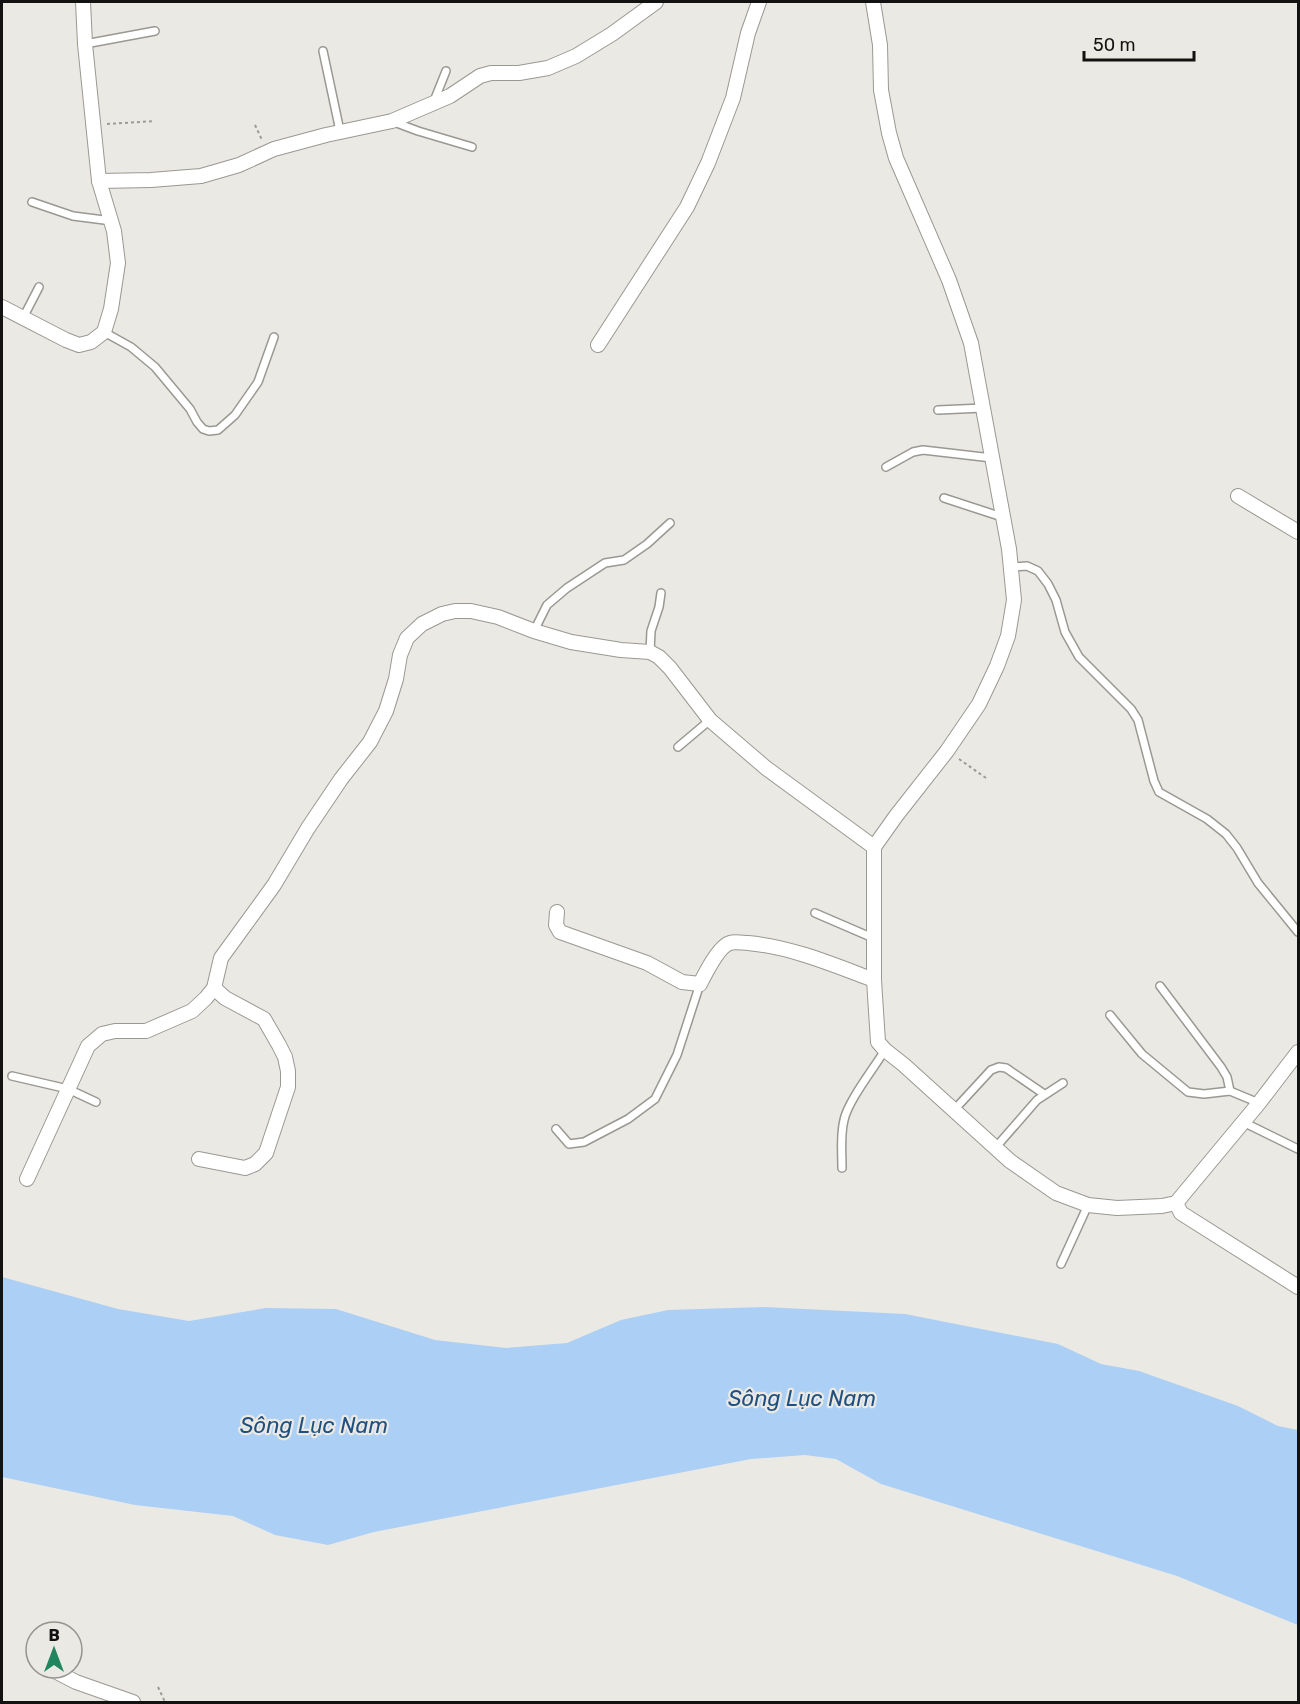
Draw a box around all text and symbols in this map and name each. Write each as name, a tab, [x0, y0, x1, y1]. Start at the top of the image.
scale bar	[1084, 24, 1194, 62]
text: 50 m	[1093, 34, 1136, 56]
water label: Sông Lục Nam	[728, 1385, 876, 1412]
water label: Sông Lục Nam	[240, 1412, 388, 1439]
north arrow	[24, 1620, 84, 1680]
text: B	[48, 1626, 60, 1645]

